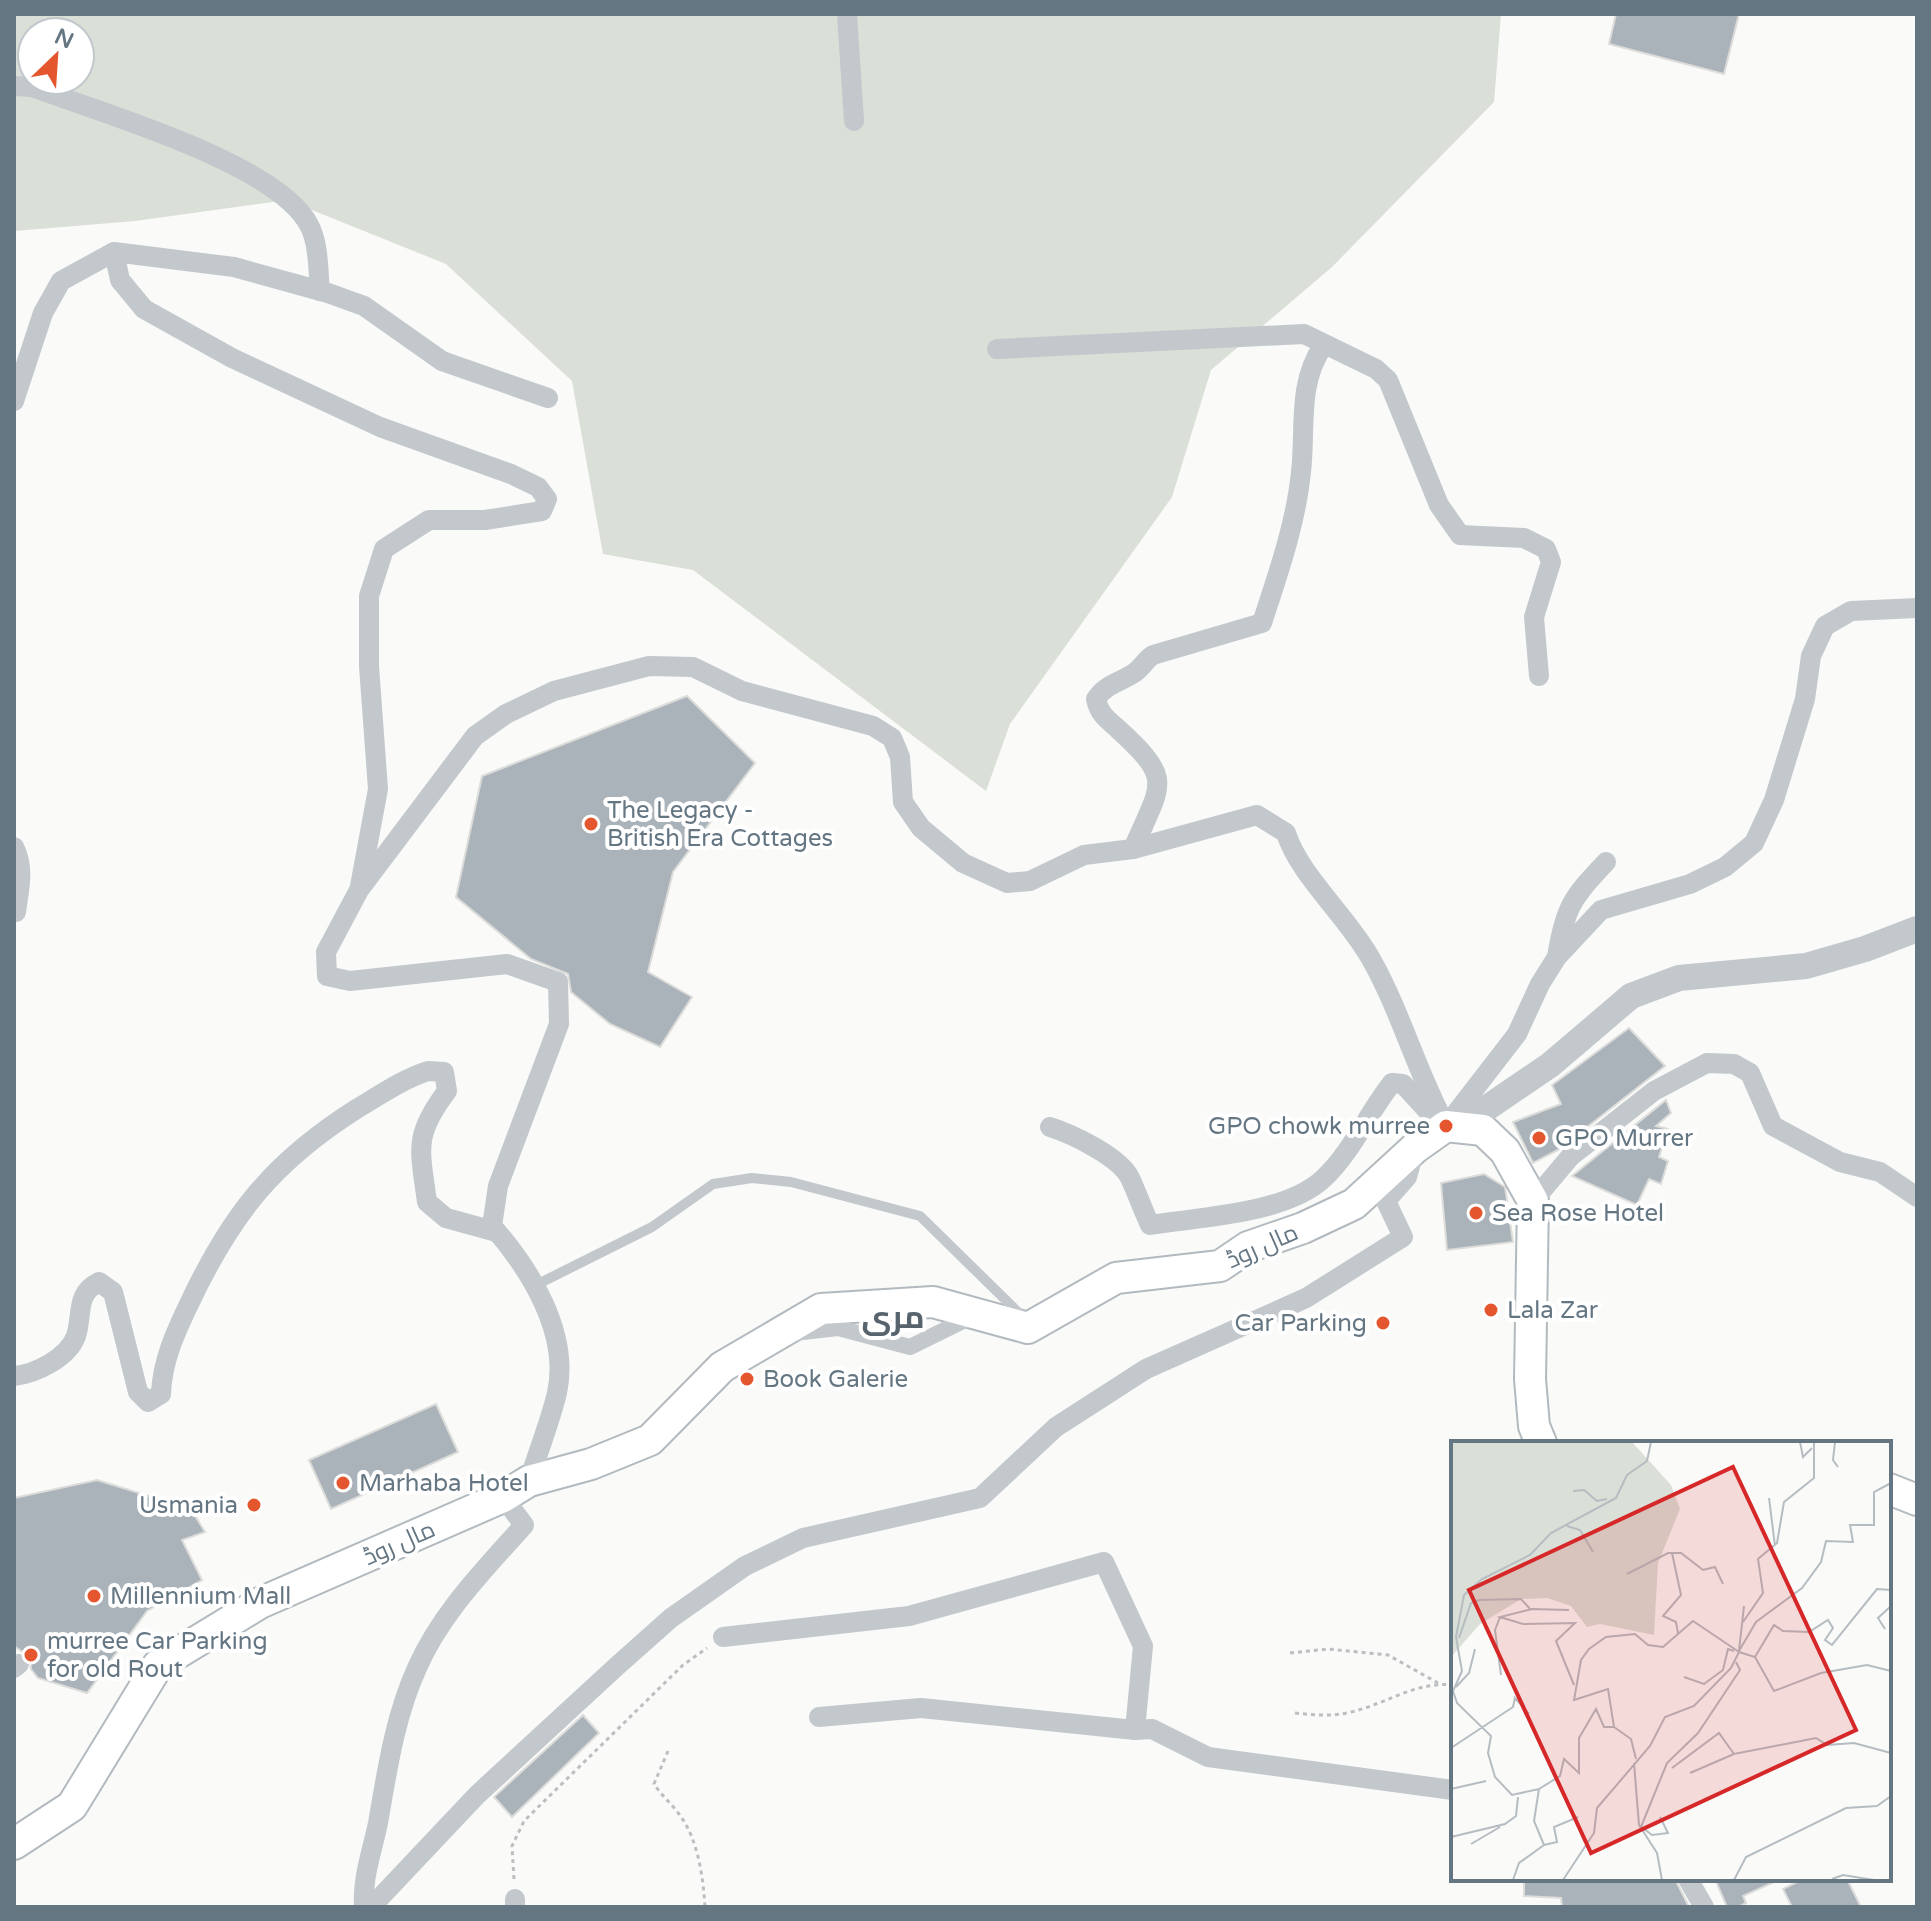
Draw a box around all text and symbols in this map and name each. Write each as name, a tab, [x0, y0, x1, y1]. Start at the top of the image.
north arrow	[16, 16, 96, 96]
text: N	[51, 23, 78, 54]
place label: The Legacy - British Era Cottages	[607, 796, 833, 853]
marker: The Legacy - British Era Cottages	[582, 815, 600, 833]
place label: GPO chowk murree	[1208, 1112, 1430, 1141]
marker: GPO chowk murree	[1437, 1117, 1455, 1135]
place label: GPO Murrer	[1555, 1124, 1694, 1153]
marker: GPO Murrer	[1530, 1129, 1548, 1147]
place label: Sea Rose Hotel	[1492, 1199, 1664, 1228]
marker: Sea Rose Hotel	[1467, 1204, 1485, 1222]
street label: مال روڈ	[1222, 1218, 1303, 1275]
place label: Lala Zar	[1507, 1296, 1599, 1325]
district label: مری	[861, 1299, 925, 1337]
marker: Lala Zar	[1482, 1301, 1500, 1319]
place label: Car Parking	[1234, 1309, 1367, 1338]
marker: Car Parking	[1374, 1314, 1392, 1332]
place label: Book Galerie	[763, 1365, 908, 1394]
marker: Book Galerie	[738, 1370, 756, 1388]
inset map	[1451, 1441, 1891, 1881]
place label: Marhaba Hotel	[359, 1469, 529, 1498]
marker: Marhaba Hotel	[334, 1474, 352, 1492]
place label: Usmania	[139, 1491, 238, 1520]
marker: Usmania	[245, 1496, 263, 1514]
street label: مال روڈ	[359, 1515, 440, 1572]
place label: Millennium Mall	[110, 1582, 291, 1611]
marker: Millennium Mall	[85, 1587, 103, 1605]
place label: murree Car Parking for old Rout	[47, 1627, 268, 1684]
marker: murree Car Parking for old Rout	[22, 1646, 40, 1664]

